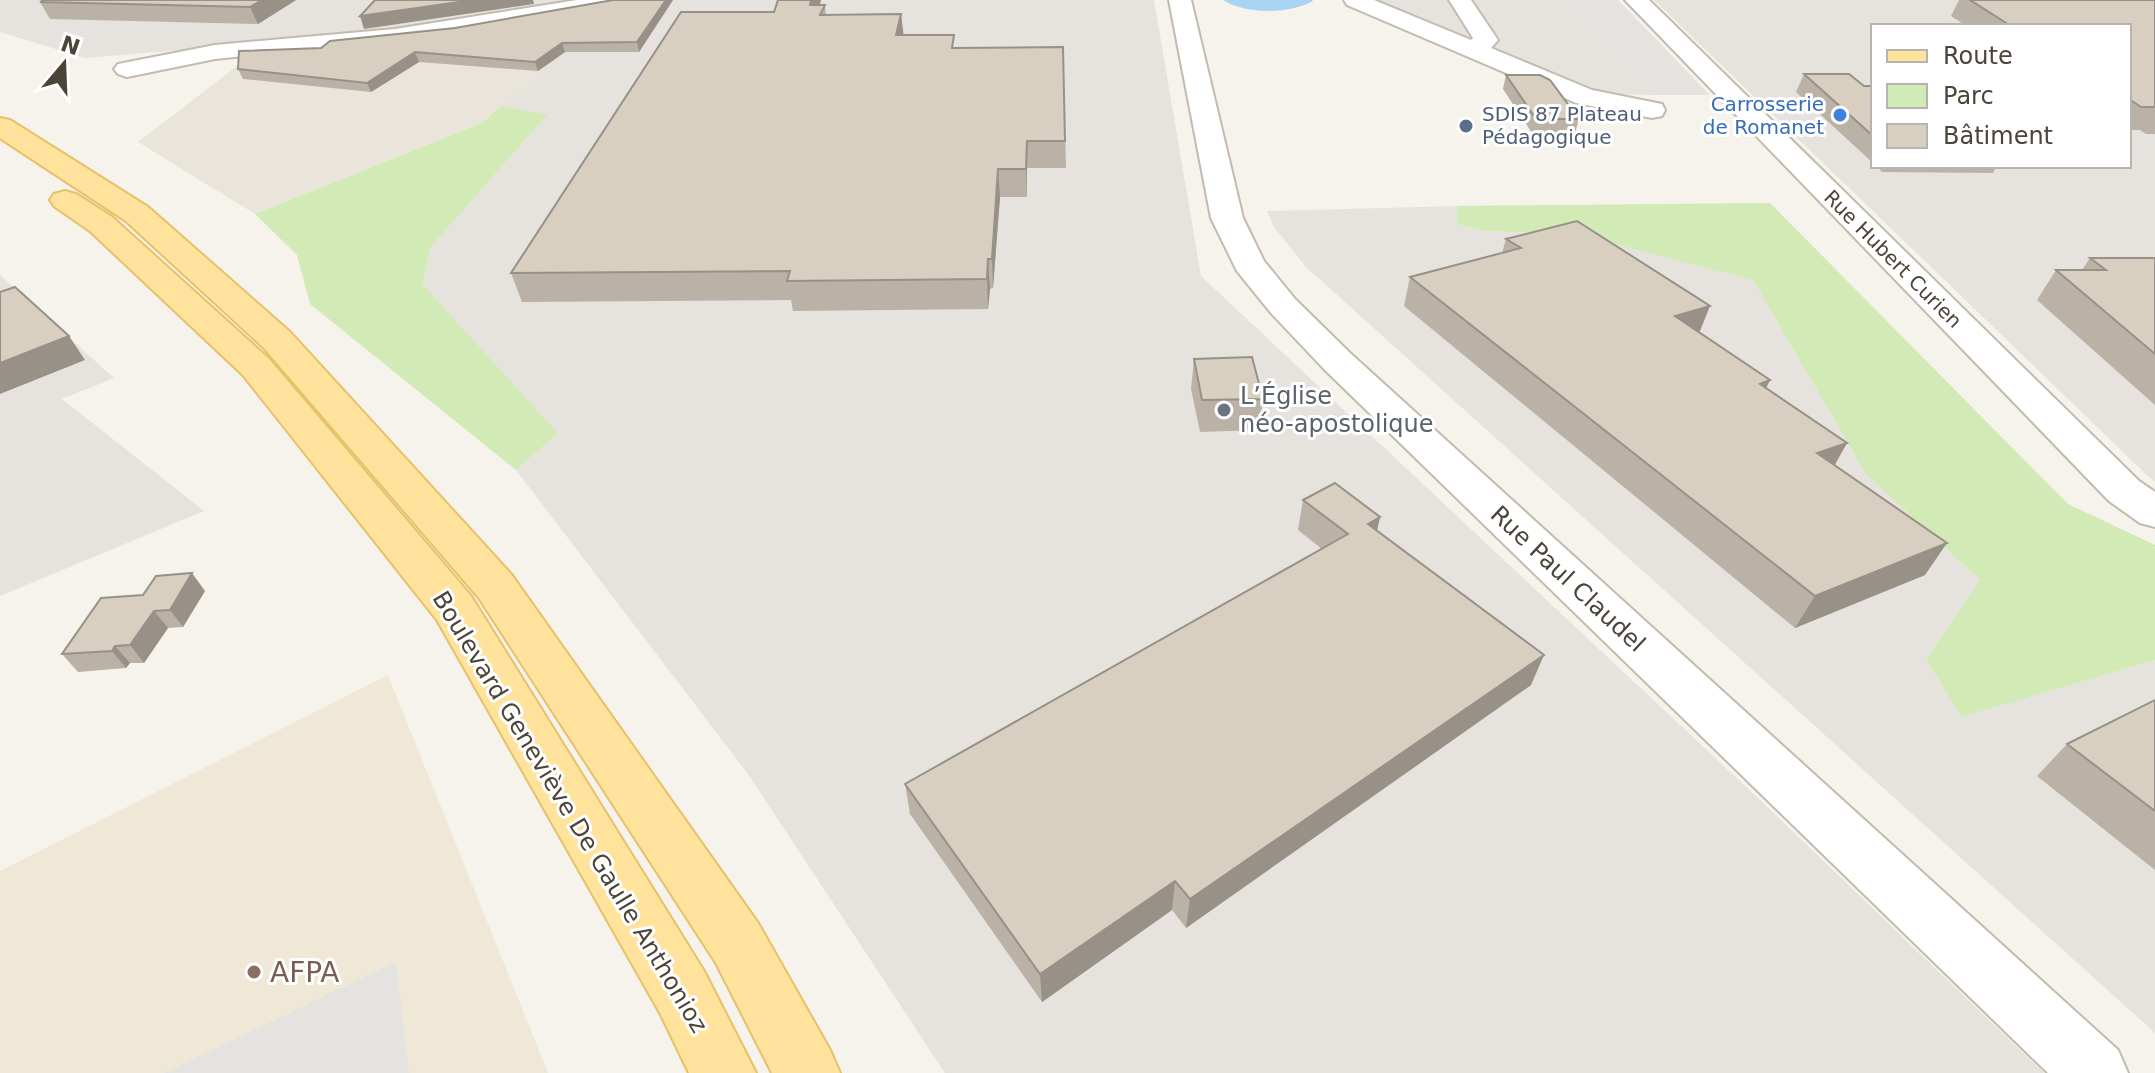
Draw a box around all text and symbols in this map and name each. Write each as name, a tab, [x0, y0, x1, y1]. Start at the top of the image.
north arrow	[24, 24, 104, 104]
legend	[1871, 24, 2131, 168]
text: N	[58, 31, 83, 60]
text: Route	[1943, 42, 2013, 70]
text: Parc	[1943, 82, 1994, 110]
place label: Carrosserie de Romanet	[1703, 92, 1824, 139]
place label: SDIS 87 Plateau Pédagogique	[1482, 102, 1642, 149]
marker: Carrosserie de Romanet	[1831, 106, 1849, 124]
marker: SDIS 87 Plateau Pédagogique	[1457, 117, 1475, 135]
text: Bâtiment	[1943, 122, 2053, 150]
street label: Rue Hubert Curien	[1819, 185, 1967, 333]
place label: L’Église néo-apostolique	[1240, 381, 1434, 438]
marker: L’Église néo-apostolique	[1215, 401, 1233, 419]
street label: Rue Paul Claudel	[1485, 500, 1651, 658]
street label: Boulevard Geneviève De Gaulle Anthonioz	[427, 586, 713, 1038]
place label: AFPA	[270, 956, 340, 989]
marker: AFPA	[245, 963, 263, 981]

